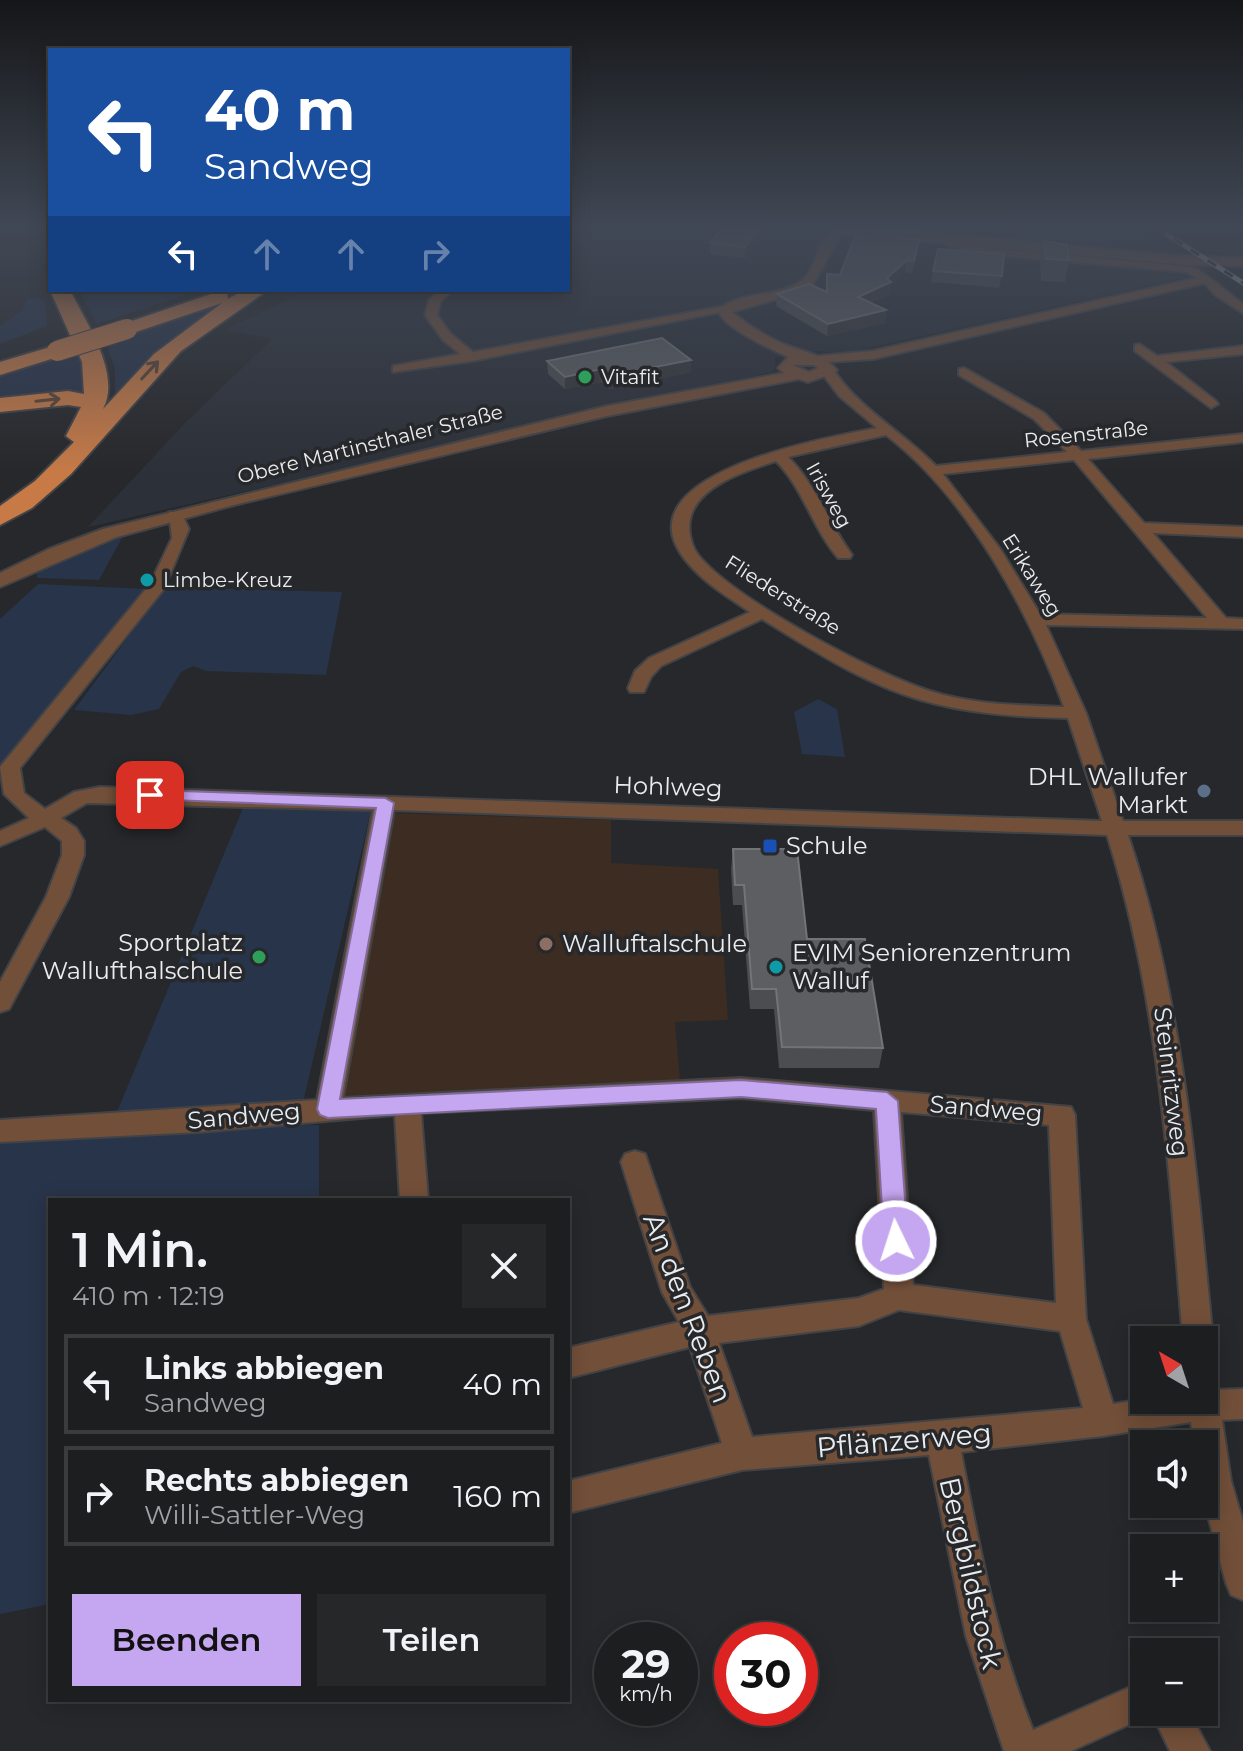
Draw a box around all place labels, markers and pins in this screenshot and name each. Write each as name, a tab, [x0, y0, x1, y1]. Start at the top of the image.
place label: Vitafit	[601, 365, 660, 389]
marker: Vitafit	[576, 368, 594, 386]
place label: Limbe-Kreuz	[163, 568, 292, 592]
marker: Limbe-Kreuz	[138, 571, 156, 589]
pin	[116, 761, 184, 829]
place label: DHL Wallufer Markt	[1028, 762, 1188, 819]
marker: DHL Wallufer Markt	[1195, 782, 1213, 800]
place label: Schule	[786, 831, 867, 860]
marker: Schule	[761, 837, 779, 855]
place label: Sportplatz Wallufthalschule	[41, 928, 243, 985]
place label: Walluftalschule	[562, 929, 747, 958]
marker: Walluftalschule	[537, 935, 555, 953]
place label: EVIM Seniorenzentrum Walluf	[792, 938, 1071, 995]
marker: Sportplatz Wallufthalschule	[250, 948, 268, 966]
marker: EVIM Seniorenzentrum Walluf	[767, 958, 785, 976]

